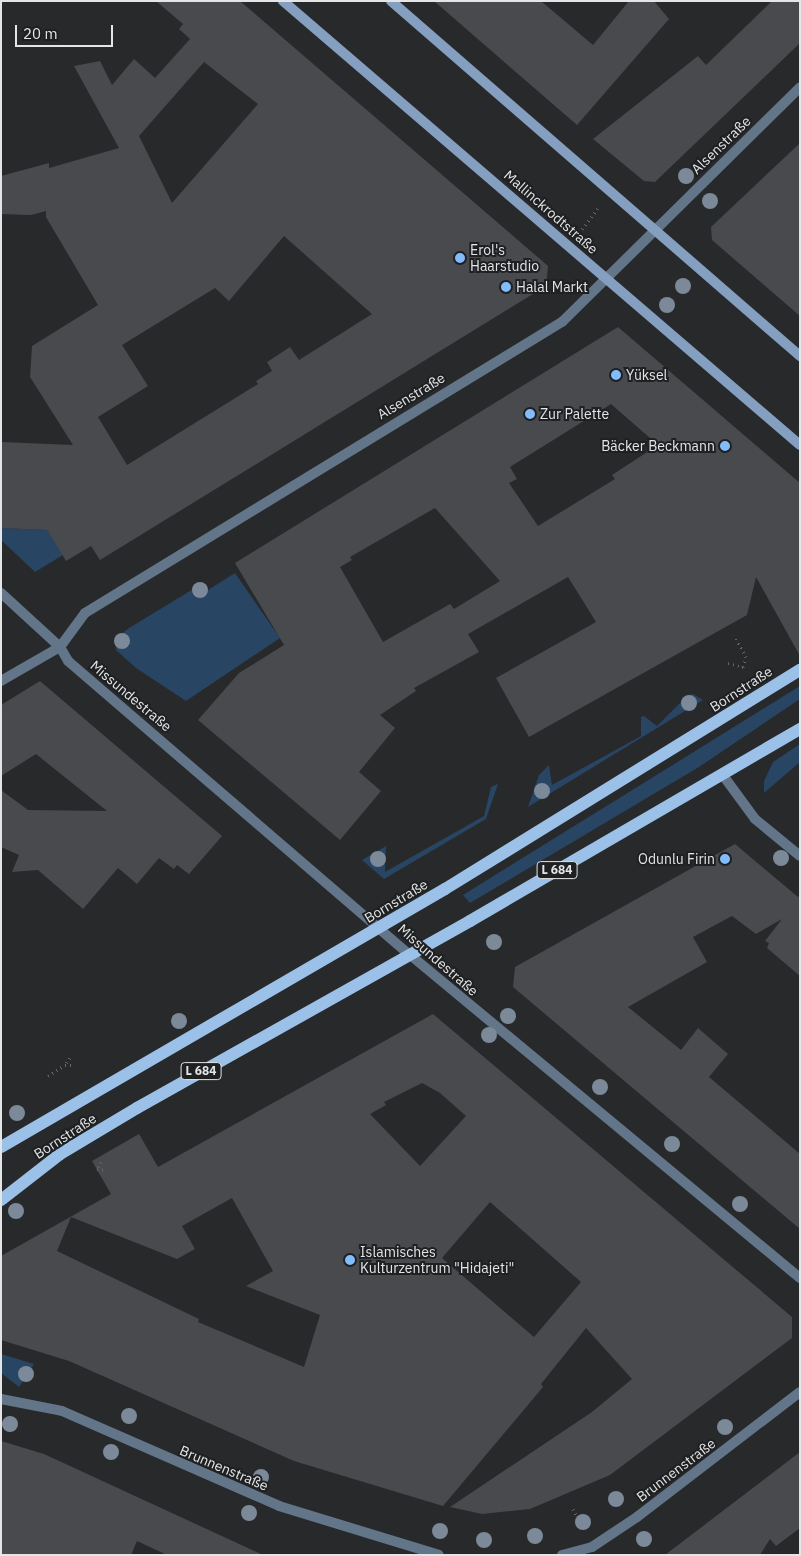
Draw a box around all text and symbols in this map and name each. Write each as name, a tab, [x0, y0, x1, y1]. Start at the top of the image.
scale bar	[18, 15, 115, 47]
text: 20 m	[23, 24, 58, 43]
street label: Alsenstraße	[688, 113, 754, 177]
street label: Mallinckrodtstraße	[501, 167, 601, 257]
place label: Erol's Haarstudio	[470, 242, 539, 274]
marker: Erol's Haarstudio	[454, 252, 466, 264]
place label: Halal Markt	[516, 279, 588, 295]
marker: Halal Markt	[500, 281, 512, 293]
place label: Yüksel	[626, 367, 667, 383]
street label: Alsenstraße	[374, 369, 448, 423]
marker: Yüksel	[610, 369, 622, 381]
place label: Zur Palette	[540, 406, 609, 422]
marker: Zur Palette	[524, 408, 536, 420]
place label: Bäcker Beckmann	[601, 438, 715, 454]
marker: Bäcker Beckmann	[719, 440, 731, 452]
street label: Missundestraße	[87, 657, 175, 735]
street label: Bornstraße	[707, 663, 775, 715]
place label: Odunlu Firin	[638, 851, 715, 867]
marker: Odunlu Firin	[719, 853, 731, 865]
road number: L 684	[536, 860, 578, 880]
street label: Bornstraße	[361, 876, 431, 926]
street label: Missundestraße	[394, 921, 482, 999]
road number: L 684	[180, 1062, 222, 1080]
street label: Bornstraße	[31, 1110, 99, 1162]
place label: Islamisches Kulturzentrum "Hidajeti"	[360, 1244, 514, 1276]
marker: Islamisches Kulturzentrum "Hidajeti"	[344, 1254, 356, 1266]
street label: Brunnenstraße	[633, 1435, 719, 1505]
street label: Brunnenstraße	[177, 1442, 271, 1494]

